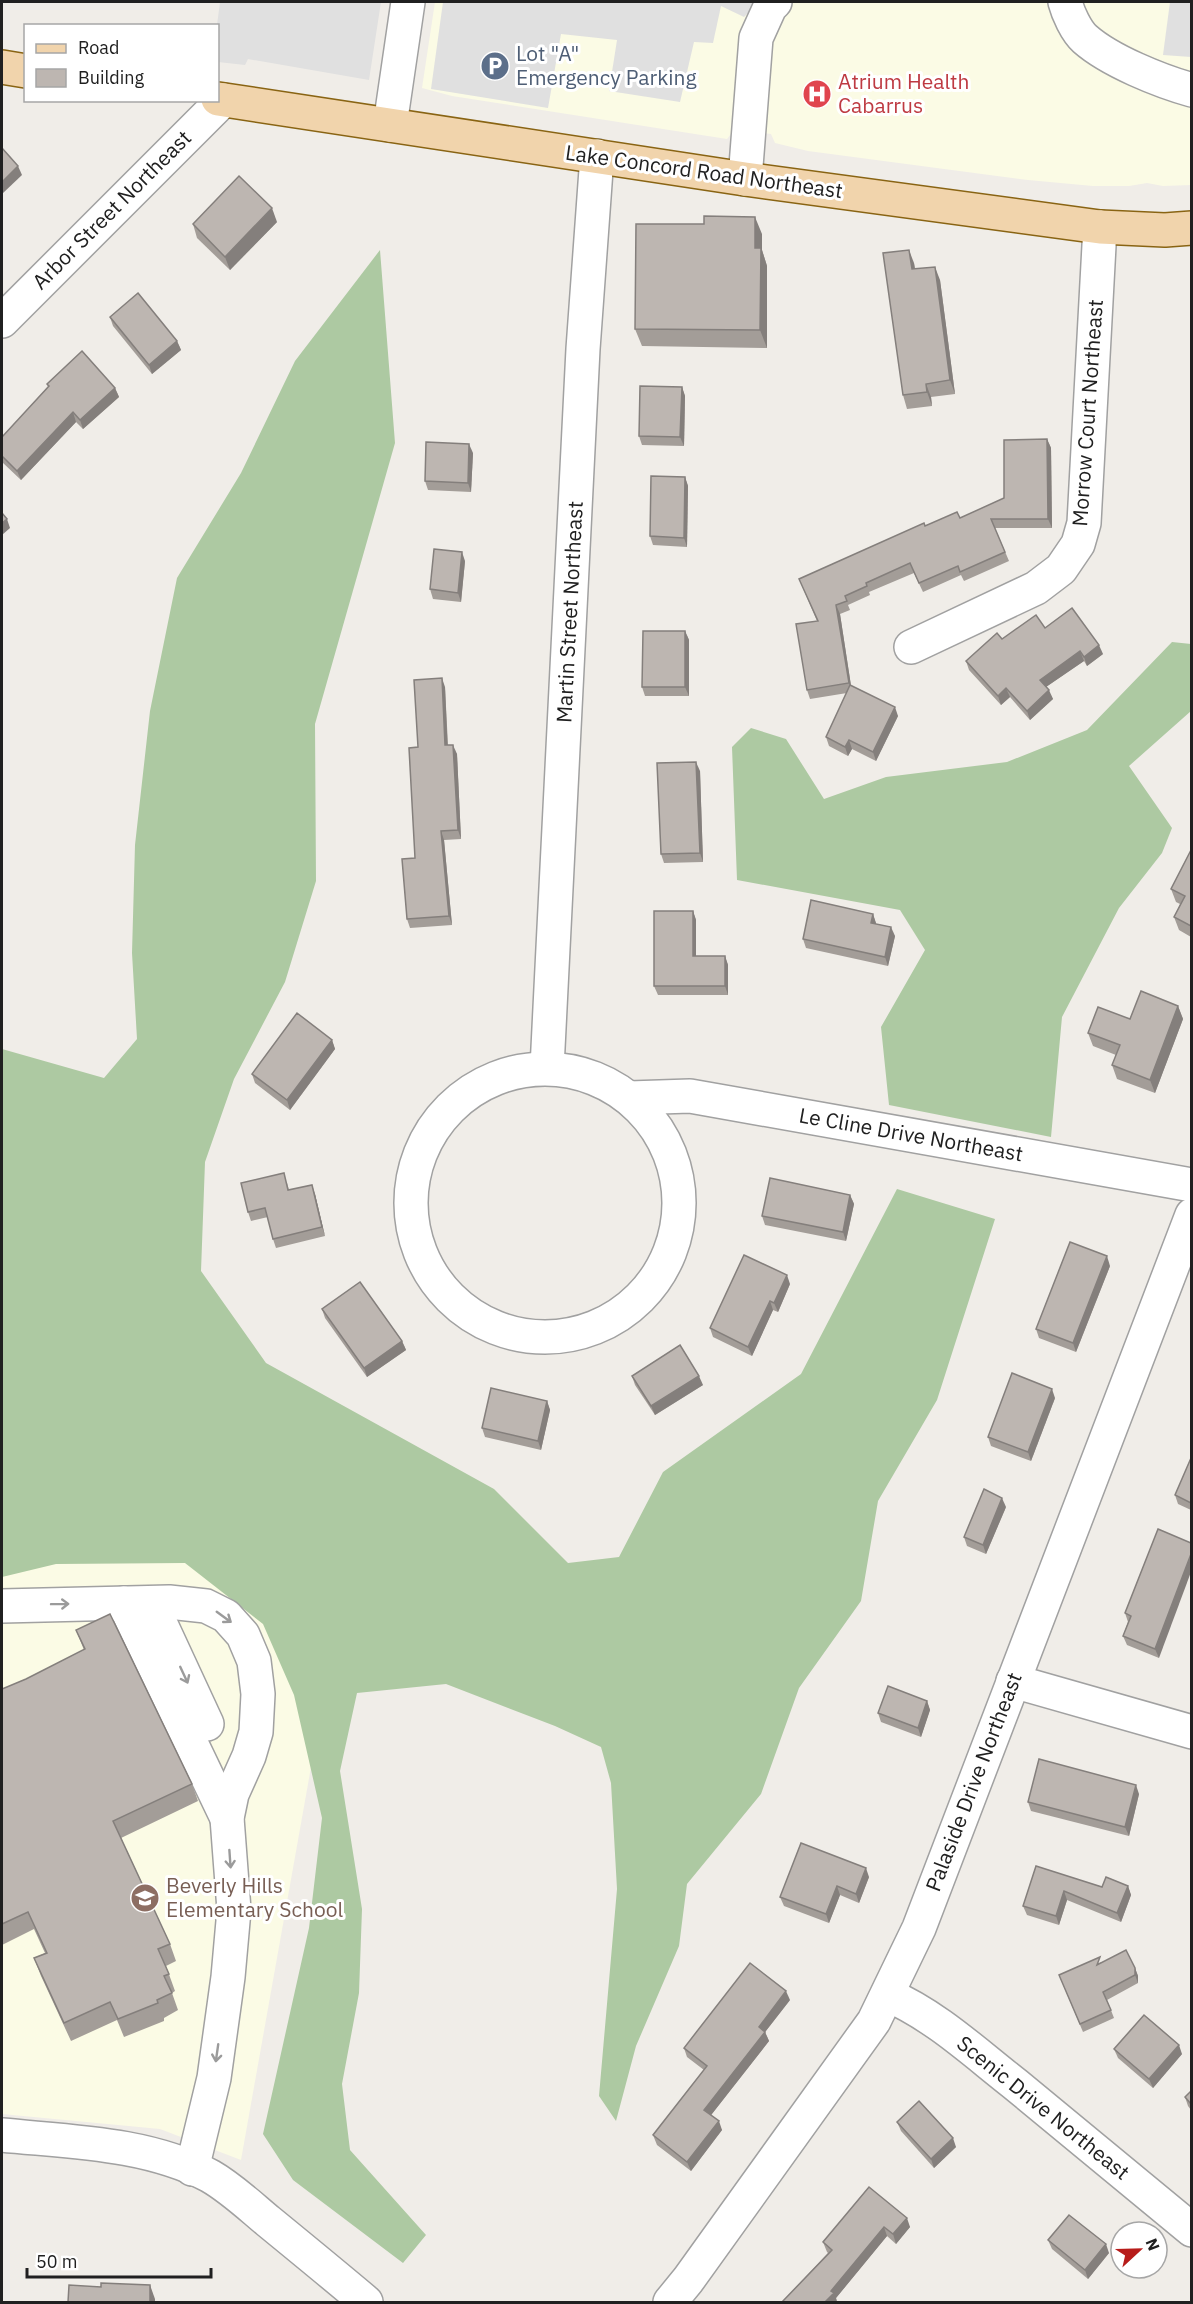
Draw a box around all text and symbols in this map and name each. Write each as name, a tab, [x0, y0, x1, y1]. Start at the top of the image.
legend	[24, 24, 219, 102]
text: Road	[78, 36, 119, 59]
place label: Lot "A" Emergency Parking	[516, 39, 697, 91]
parking icon: Lot "A" Emergency Parking	[479, 50, 511, 82]
text: Building	[78, 66, 145, 89]
place label: Atrium Health Cabarrus	[838, 67, 969, 119]
hospital icon: Atrium Health Cabarrus	[801, 78, 833, 110]
street label: Arbor Street Northeast	[26, 124, 197, 295]
street label: Lake Concord Road Northeast	[564, 138, 845, 204]
street label: Morrow Court Northeast	[1065, 298, 1109, 527]
street label: Martin Street Northeast	[549, 500, 589, 724]
street label: Le Cline Drive Northeast	[797, 1101, 1025, 1167]
one-way arrow	[49, 1598, 69, 1610]
one-way arrow	[216, 1610, 232, 1623]
one-way arrow	[179, 1665, 191, 1683]
street label: Palaside Drive Northeast	[918, 1668, 1028, 1895]
one-way arrow	[225, 1849, 236, 1868]
place label: Beverly Hills Elementary School	[166, 1871, 343, 1923]
school or university icon: Beverly Hills Elementary School	[129, 1882, 161, 1914]
street label: Scenic Drive Northeast	[951, 2029, 1136, 2186]
one-way arrow	[212, 2042, 223, 2062]
north arrow	[1109, 2220, 1169, 2280]
text: N	[1141, 2235, 1164, 2254]
scale bar	[27, 2241, 212, 2279]
text: 50 m	[36, 2250, 78, 2273]

